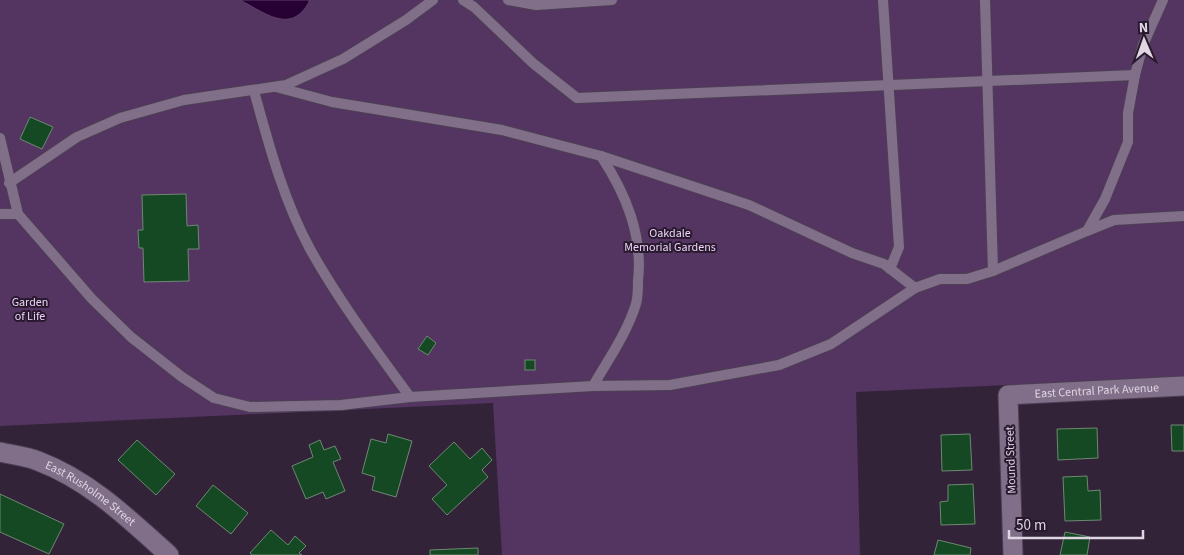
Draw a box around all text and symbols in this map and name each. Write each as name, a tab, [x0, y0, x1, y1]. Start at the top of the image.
north arrow	[1119, 15, 1169, 65]
text: N	[1139, 18, 1149, 38]
park label: Oakdale Memorial Gardens	[624, 225, 716, 256]
park label: Garden of Life	[12, 294, 48, 325]
street label: East Central Park Avenue	[1034, 379, 1159, 402]
street label: Mound Street	[1001, 426, 1021, 494]
street label: East Rusholme Street	[43, 456, 140, 530]
scale bar	[1009, 508, 1143, 540]
text: 50 m	[1016, 515, 1046, 536]

